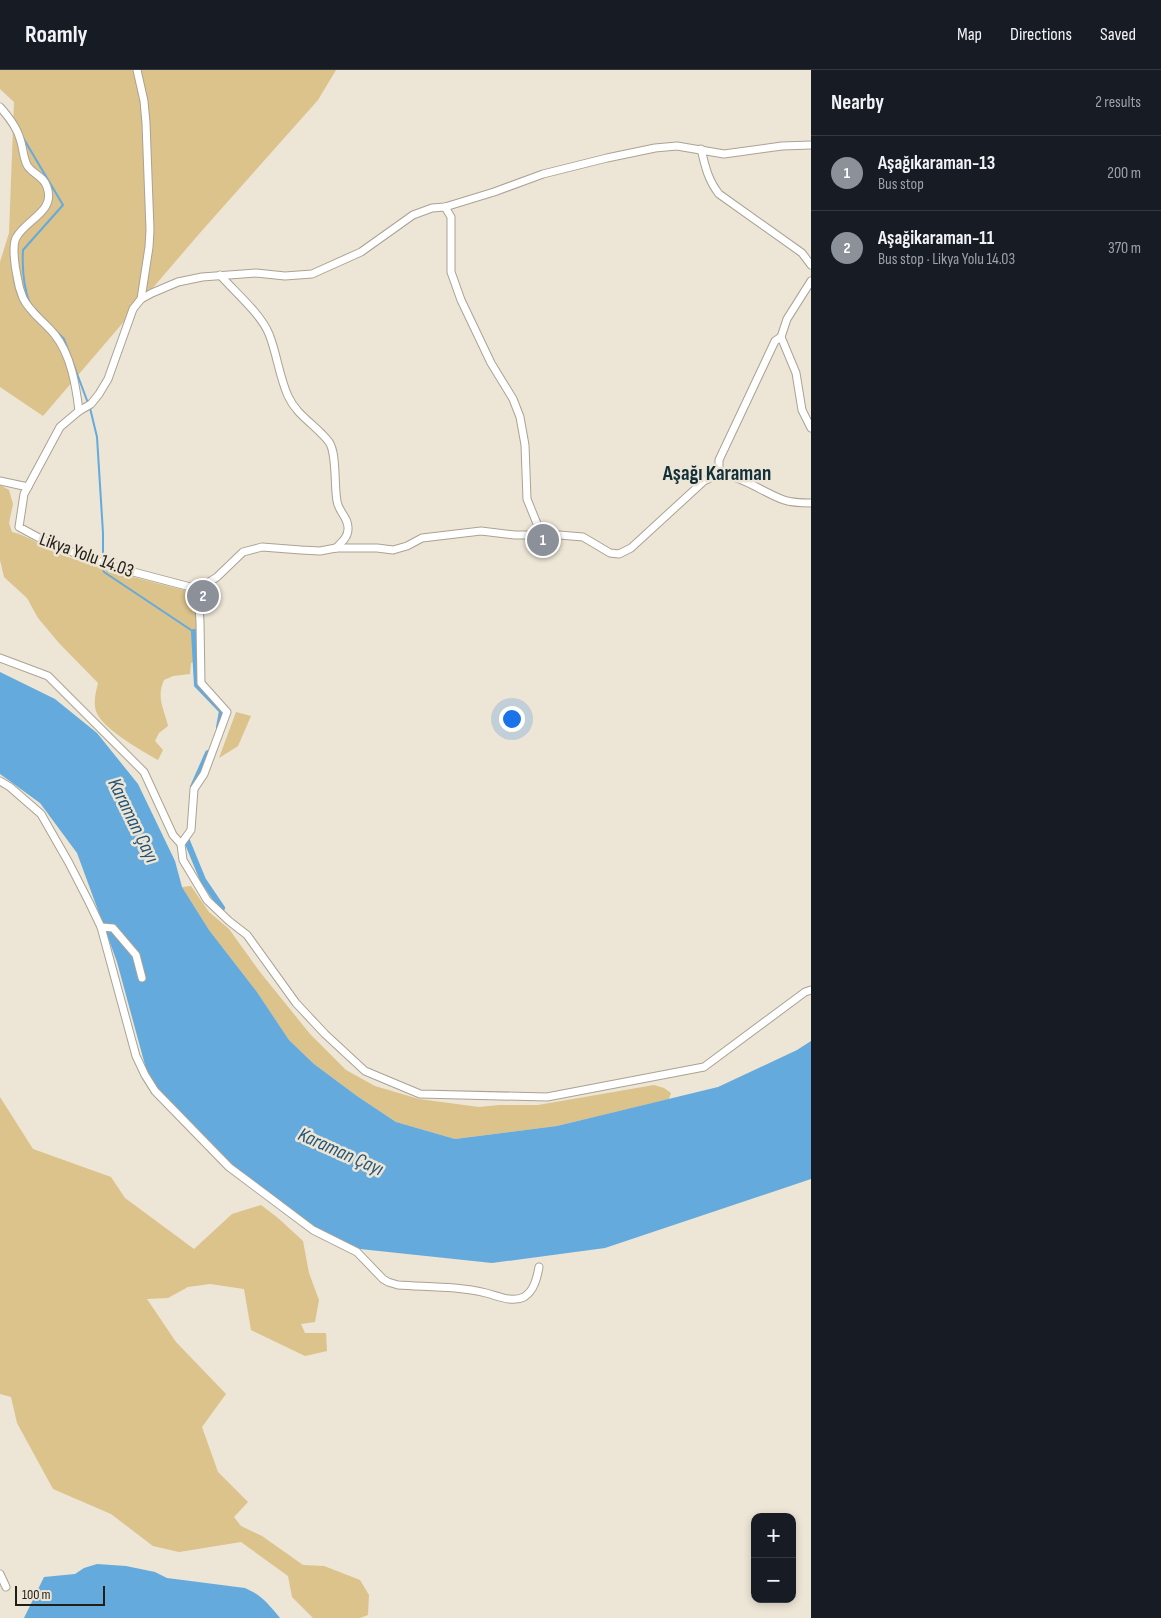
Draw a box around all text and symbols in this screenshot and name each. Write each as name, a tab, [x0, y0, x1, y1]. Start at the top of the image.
text: Roamly	[25, 20, 88, 49]
text: Map	[957, 24, 982, 45]
text: Directions	[1010, 24, 1072, 45]
text: Saved	[1100, 24, 1136, 45]
text: Nearby	[831, 90, 884, 115]
text: 2 results	[1095, 93, 1141, 112]
text: Aşağıkaraman-13	[878, 152, 995, 175]
text: 1	[844, 164, 850, 183]
text: 200 m	[1107, 164, 1141, 183]
text: Bus stop	[878, 175, 924, 194]
text: Aşağikaraman-11	[878, 227, 994, 250]
text: 2	[843, 239, 851, 258]
text: 370 m	[1108, 239, 1141, 258]
text: Bus stop · Likya Yolu 14.03	[878, 250, 1015, 269]
district label: Aşağı Karaman	[662, 461, 771, 486]
pin: 1	[527, 521, 559, 559]
street label: Likya Yolu 14.03	[36, 528, 137, 583]
pin: 2	[187, 577, 219, 615]
your location	[499, 706, 525, 732]
water label: Karaman Çayı	[102, 774, 164, 867]
water label: Karaman Çayı	[294, 1122, 387, 1182]
map controls	[751, 1513, 796, 1603]
button: +	[751, 1513, 796, 1558]
button: −	[751, 1558, 796, 1603]
scale bar	[15, 1583, 105, 1606]
text: 100 m	[22, 1586, 51, 1603]

